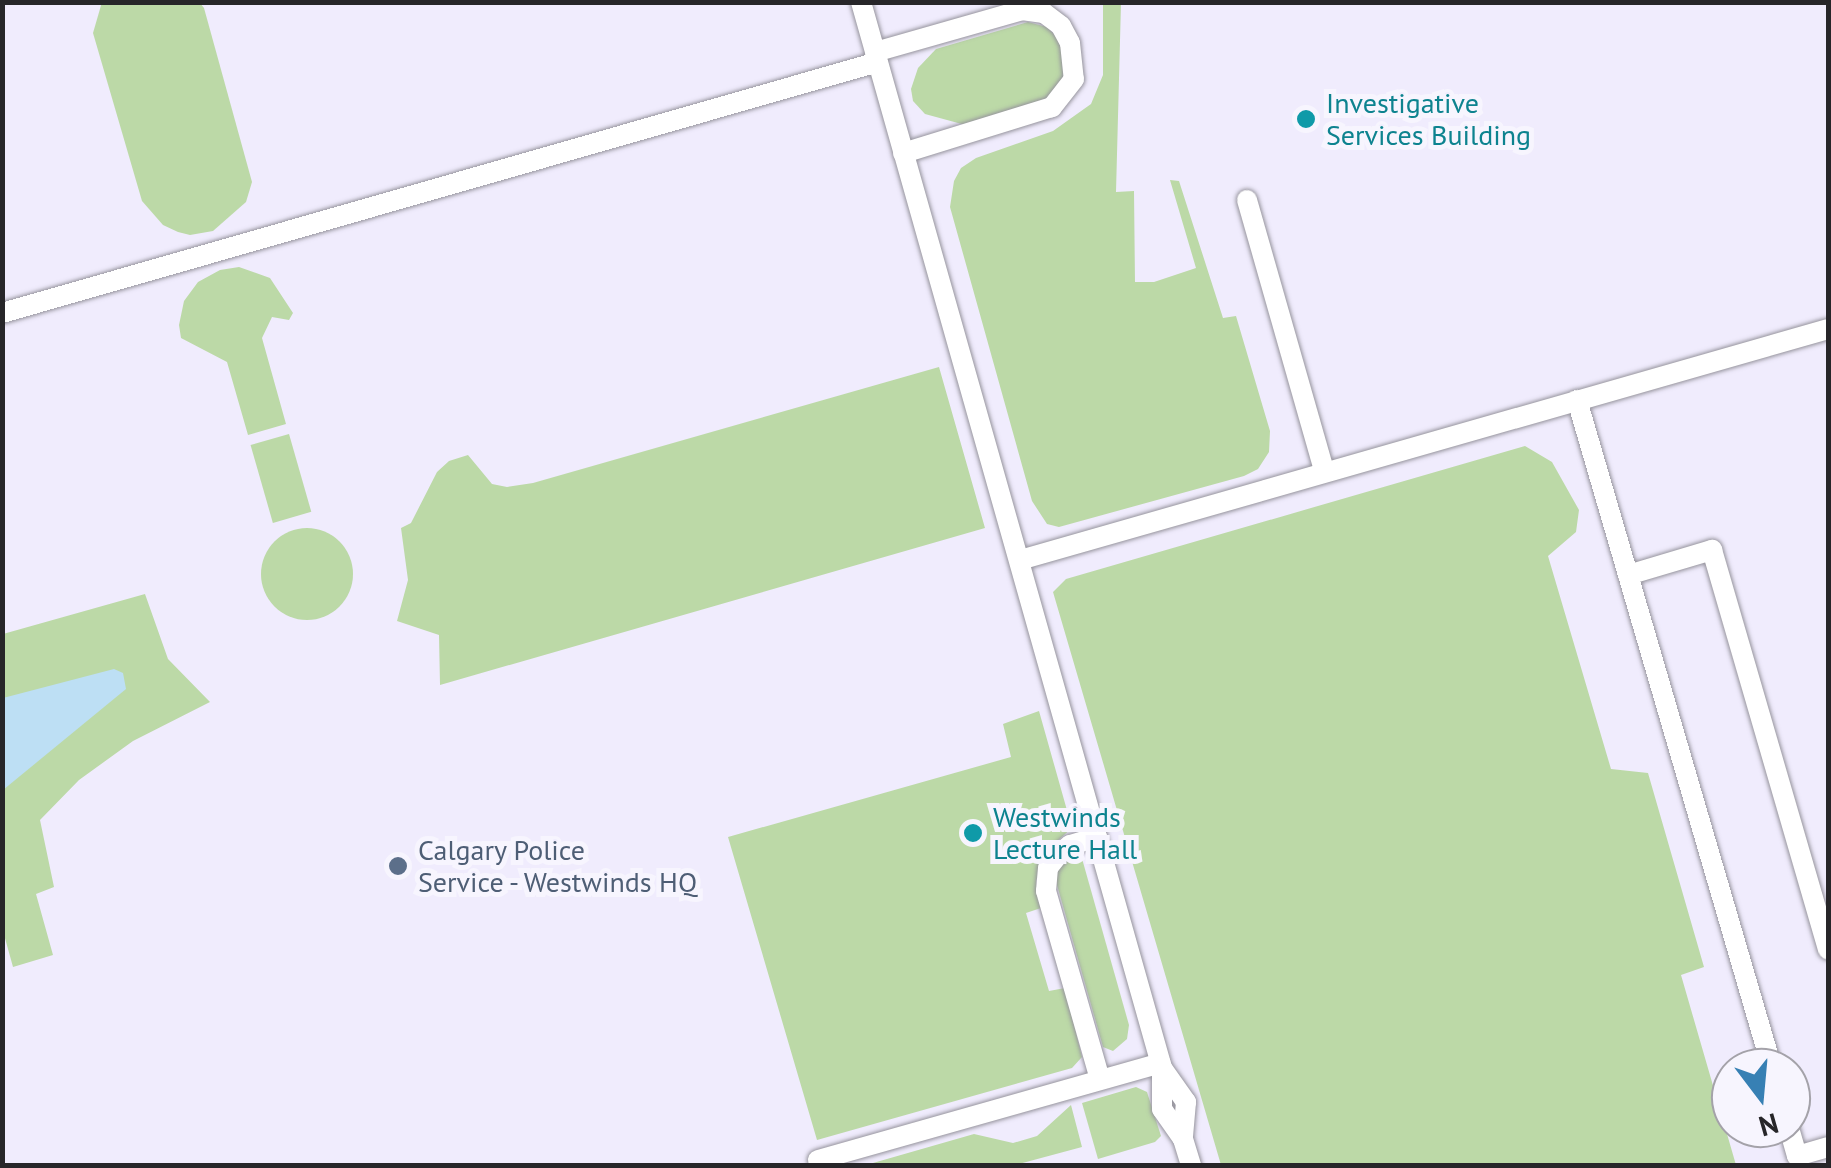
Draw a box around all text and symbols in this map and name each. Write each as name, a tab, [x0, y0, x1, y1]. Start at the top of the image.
place label: Investigative Services Building	[1326, 86, 1531, 152]
marker: Investigative Services Building	[1295, 108, 1317, 130]
place label: Westwinds Lecture Hall	[993, 800, 1137, 866]
marker: Westwinds Lecture Hall	[962, 822, 984, 844]
place label: Calgary Police Service - Westwinds HQ	[418, 833, 702, 899]
marker: Calgary Police Service - Westwinds HQ	[387, 855, 409, 877]
north arrow	[1711, 1048, 1811, 1148]
text: N	[1755, 1105, 1783, 1146]

